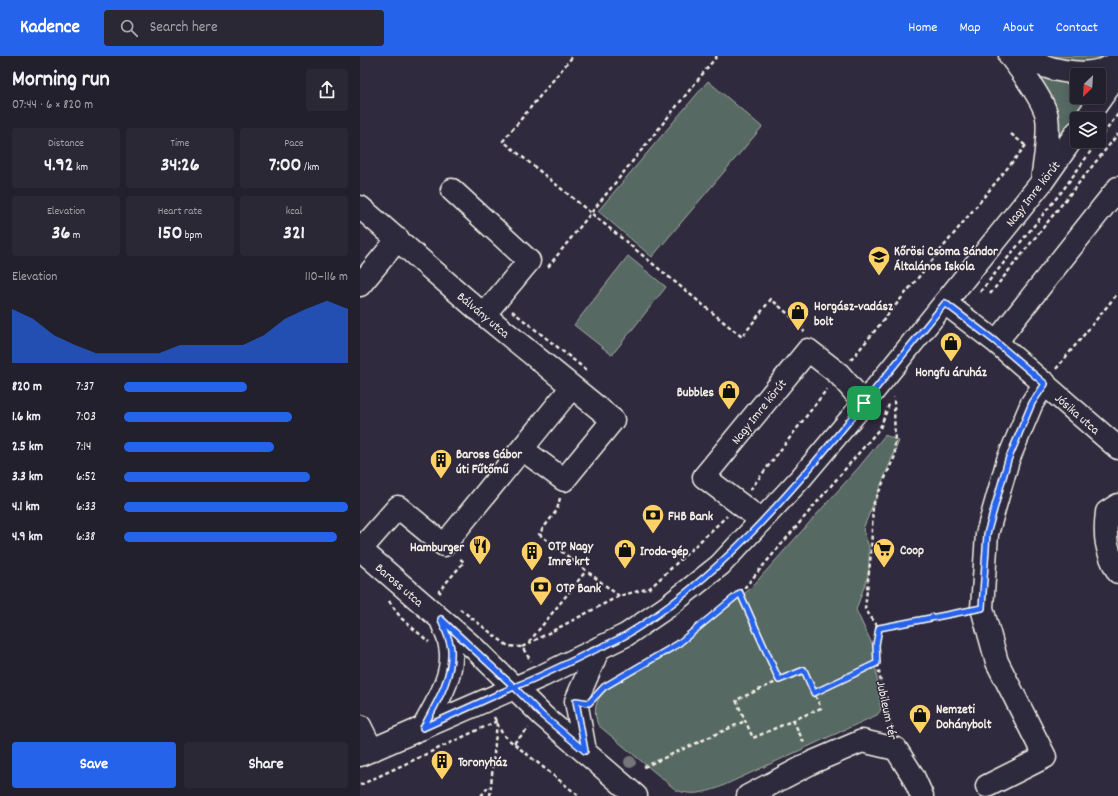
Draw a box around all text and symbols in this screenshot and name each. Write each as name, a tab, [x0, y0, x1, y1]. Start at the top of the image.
search box	[104, 10, 384, 46]
text: Kadence	[20, 15, 80, 42]
icon: search	[118, 17, 140, 39]
text: Search here	[150, 17, 218, 39]
text: Home	[908, 18, 937, 38]
text: Map	[959, 18, 981, 38]
text: About	[1003, 18, 1034, 38]
text: Contact	[1056, 18, 1098, 38]
text: Morning run	[12, 65, 110, 96]
north arrow	[1070, 68, 1106, 104]
map controls	[1070, 68, 1106, 148]
button: share	[306, 69, 348, 111]
text: 07:44 · 6 × 820 m	[12, 96, 93, 115]
button: layers	[1070, 112, 1106, 148]
text: Distance	[48, 136, 84, 152]
text: Time	[171, 136, 189, 152]
text: Pace	[284, 136, 304, 152]
text: 4.92	[44, 152, 73, 180]
text: 34:26	[160, 152, 200, 180]
text: 7:00	[269, 152, 302, 180]
street label: Nagy Imre körút	[1002, 157, 1066, 232]
text: km	[73, 160, 88, 176]
text: /km	[302, 160, 319, 176]
text: Elevation	[47, 204, 85, 220]
text: Heart rate	[158, 204, 202, 220]
text: kcal	[286, 204, 302, 220]
text: 36	[52, 220, 70, 248]
text: 150	[158, 220, 182, 248]
text: 321	[283, 220, 305, 248]
text: m	[70, 228, 80, 244]
text: bpm	[182, 228, 202, 244]
place label: Kőrösi Csoma Sándor Általános Iskola	[894, 243, 999, 277]
school or university icon: Kőrösi Csoma Sándor Általános Iskola	[866, 244, 892, 277]
text: Elevation	[12, 268, 57, 287]
text: 110–116 m	[305, 268, 348, 287]
street label: Bálvány utca	[452, 288, 514, 344]
place label: Horgász-vadász bolt	[814, 298, 894, 332]
shop icon: Horgász-vadász bolt	[785, 299, 811, 332]
shop icon: Hongfu áruház	[938, 330, 964, 363]
place label: Hongfu áruház	[915, 364, 988, 383]
street label: Nagy Imre körút	[728, 376, 792, 449]
text: 820 m	[12, 378, 42, 397]
text: 7:37	[76, 378, 94, 397]
shop icon: Bubbles	[716, 378, 742, 411]
place label: Bubbles	[677, 384, 715, 403]
pin	[847, 386, 881, 420]
street label: Jósika utca	[1050, 390, 1104, 441]
icon: arrive	[853, 392, 875, 414]
text: 1.6 km	[12, 408, 41, 427]
text: 7:03	[76, 408, 96, 427]
text: 2.5 km	[12, 438, 43, 457]
text: 7:14	[76, 438, 91, 457]
place label: Baross Gábor úti Fűtőmű	[456, 446, 523, 480]
building icon: Baross Gábor úti Fűtőmű	[428, 447, 454, 480]
text: 3.3 km	[12, 468, 43, 487]
text: 6:52	[76, 468, 96, 487]
text: 4.1 km	[12, 498, 40, 517]
text: 6:33	[76, 498, 96, 517]
bank icon: FHB Bank	[640, 502, 666, 535]
place label: FHB Bank	[668, 508, 714, 527]
text: 4.9 km	[12, 528, 43, 547]
text: 6:38	[76, 528, 96, 547]
restaurant icon: Hamburger	[467, 533, 493, 566]
supermarket icon: Coop	[871, 536, 897, 569]
shop icon: Iroda-gép	[612, 537, 638, 570]
place label: OTP Nagy Imre krt	[548, 538, 594, 572]
place label: Hamburger	[410, 539, 465, 558]
building icon: OTP Nagy Imre krt	[519, 539, 545, 572]
place label: Coop	[900, 542, 924, 561]
place label: Iroda-gép	[640, 543, 689, 562]
street label: Baross utca	[370, 560, 427, 613]
bank icon: OTP Bank	[528, 574, 554, 607]
place label: OTP Bank	[556, 580, 602, 599]
street label: Jubileum tér	[870, 679, 901, 742]
place label: Nemzeti Dohánybolt	[936, 701, 992, 735]
shop icon: Nemzeti Dohánybolt	[907, 702, 933, 735]
button: Save	[12, 742, 176, 788]
button: Share	[184, 742, 348, 788]
building icon: Toronyház	[429, 748, 455, 781]
place label: Toronyház	[458, 754, 508, 773]

